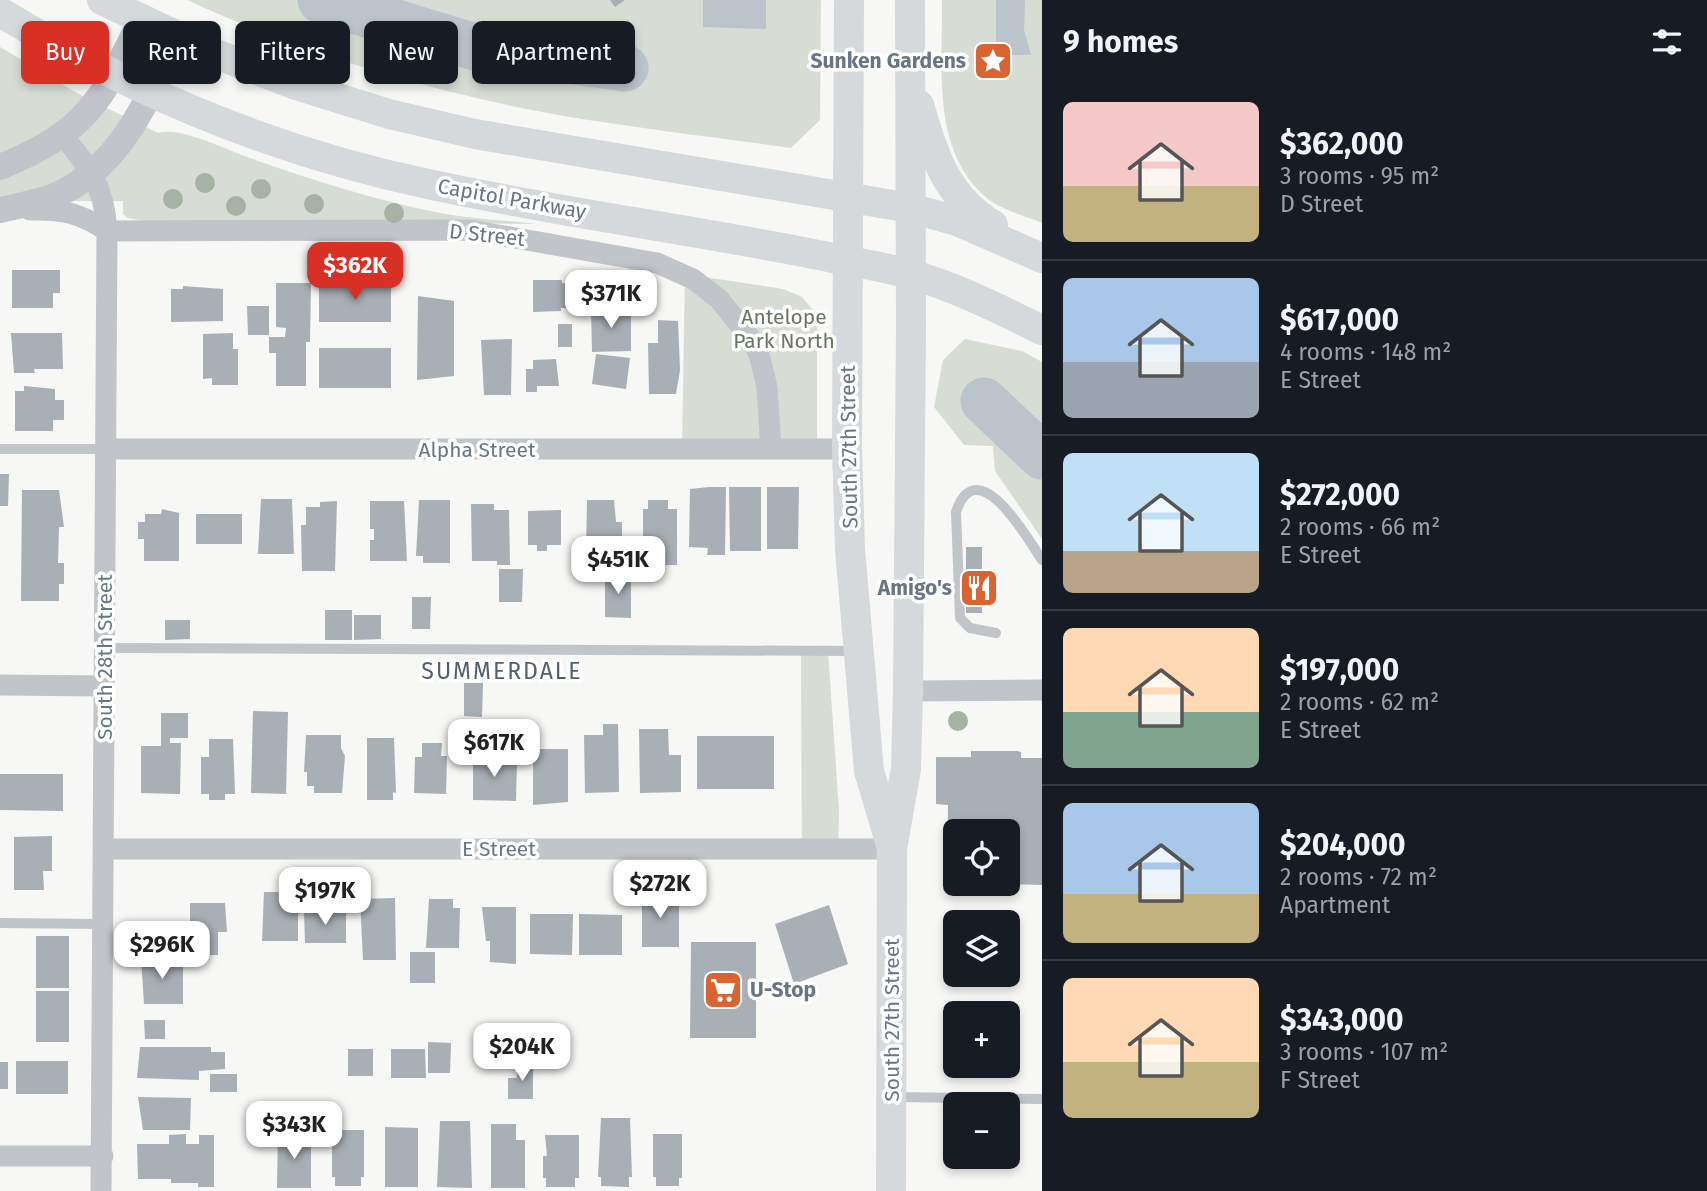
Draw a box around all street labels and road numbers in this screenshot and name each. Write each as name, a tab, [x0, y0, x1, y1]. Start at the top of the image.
street label: Capitol Parkway	[436, 173, 589, 225]
street label: D Street	[448, 218, 527, 252]
street label: South 27th Street	[835, 365, 863, 529]
street label: Alpha Street	[419, 437, 536, 463]
street label: South 28th Street	[92, 574, 118, 740]
street label: E Street	[462, 836, 536, 862]
street label: South 27th Street	[879, 938, 905, 1102]

